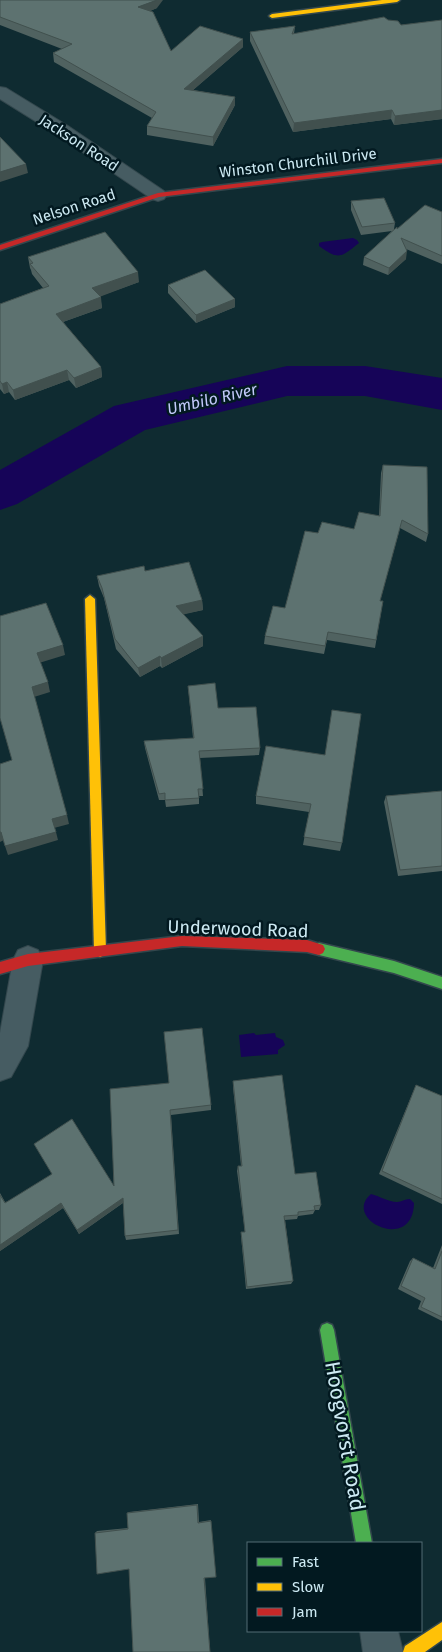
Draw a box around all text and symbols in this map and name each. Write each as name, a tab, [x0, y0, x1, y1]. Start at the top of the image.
street label: Jackson Road	[36, 111, 122, 175]
street label: Winston Churchill Drive	[218, 144, 378, 182]
street label: Nelson Road	[30, 185, 118, 229]
water label: Umbilo River	[165, 379, 260, 419]
street label: Underwood Road	[167, 916, 309, 942]
street label: Hoogvorst Road	[319, 1359, 371, 1513]
legend	[247, 1542, 422, 1632]
text: Fast	[292, 1553, 319, 1571]
text: Slow	[292, 1578, 324, 1596]
text: Jam	[292, 1603, 318, 1621]

